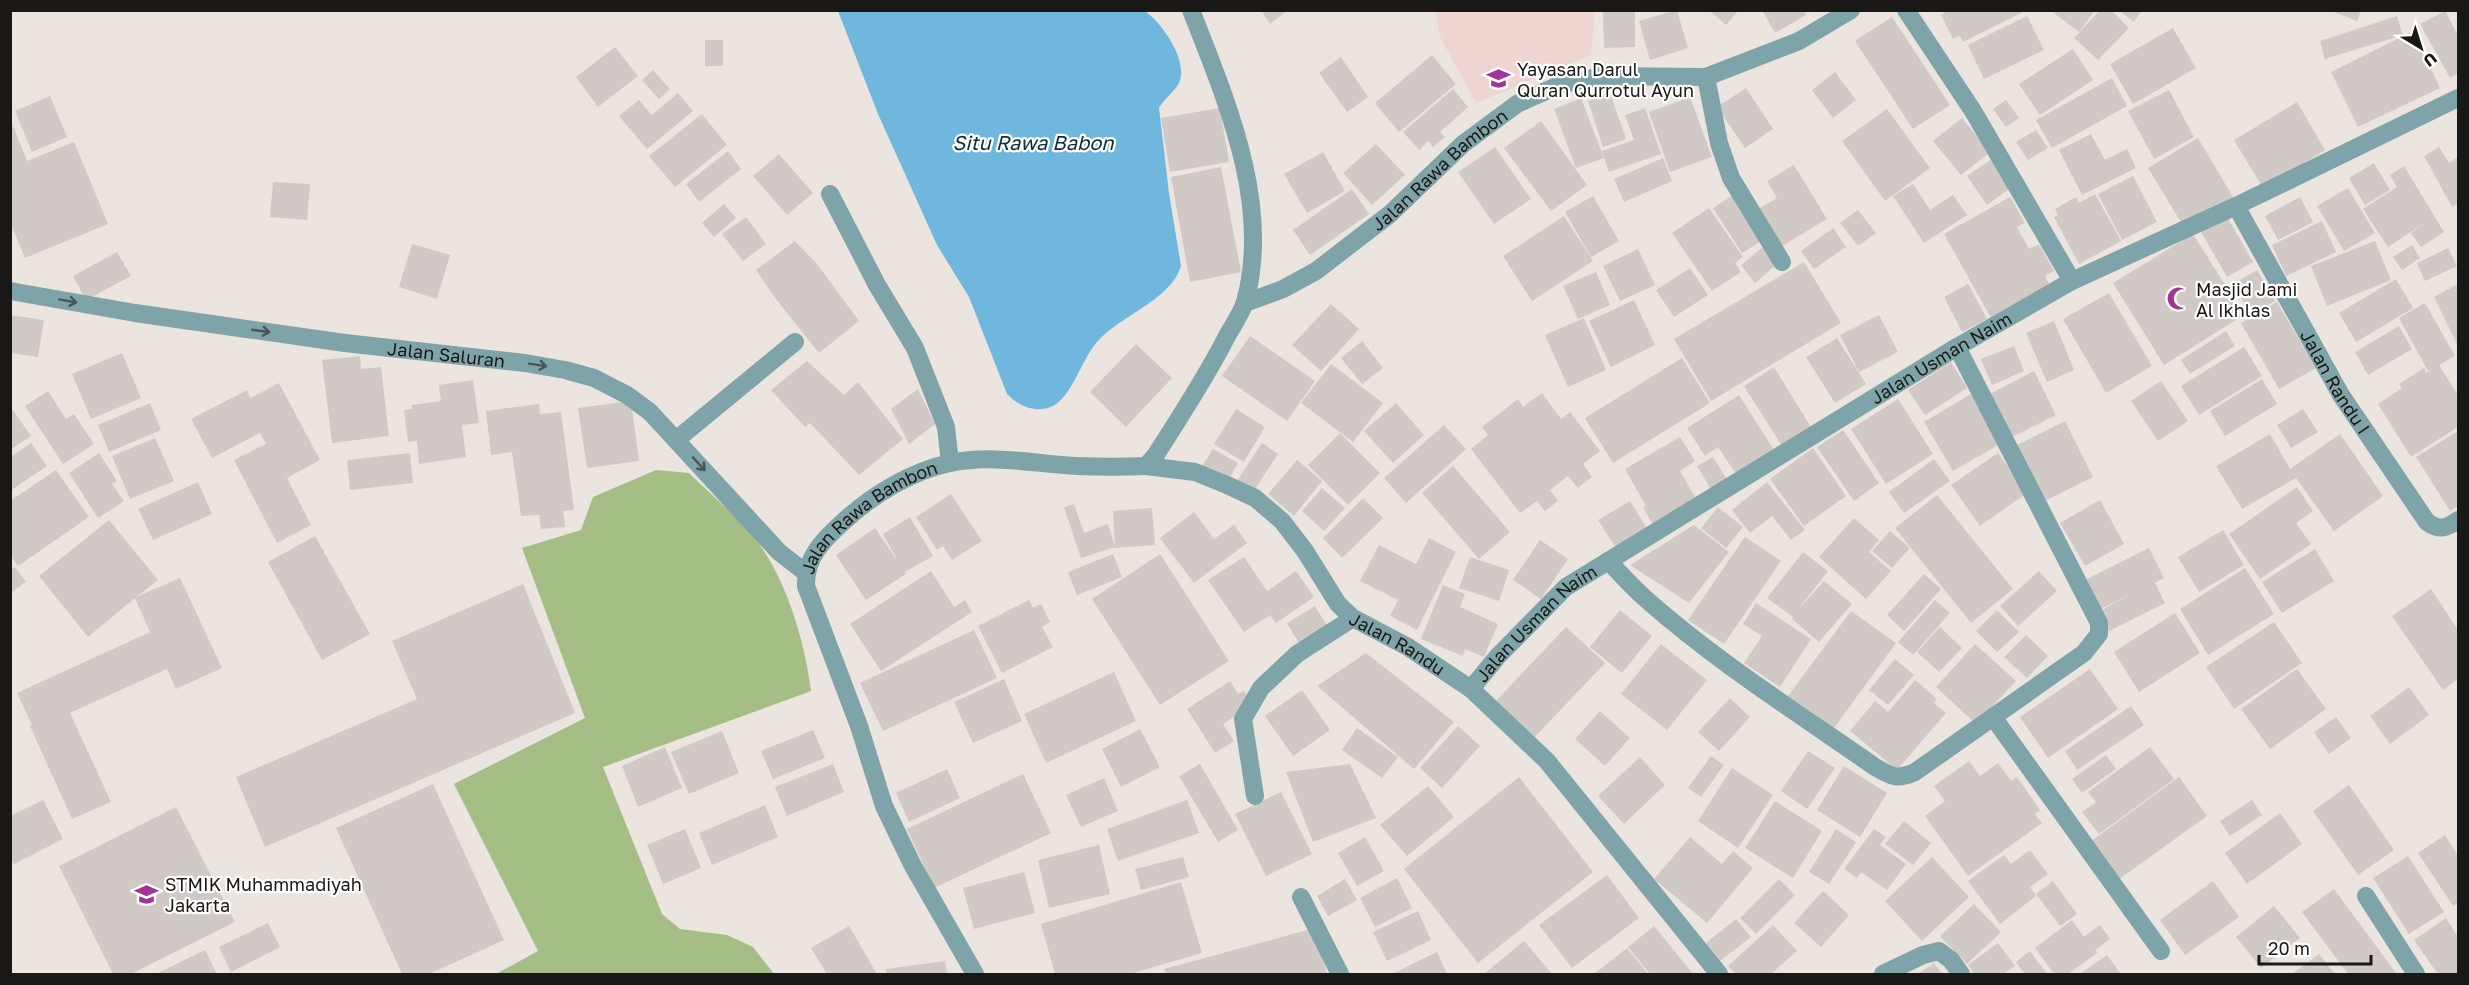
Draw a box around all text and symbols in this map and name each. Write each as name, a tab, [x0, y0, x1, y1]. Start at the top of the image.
north arrow	[2391, 18, 2451, 78]
text: U	[2419, 48, 2441, 71]
place label: Yayasan Darul Quran Qurrotul Ayun	[1517, 58, 1694, 101]
school or university icon: Yayasan Darul Quran Qurrotul Ayun	[1486, 66, 1512, 92]
street label: Jalan Rawa Bambon	[1367, 104, 1512, 235]
water label: Situ Rawa Babon	[952, 130, 1114, 154]
place label: Masjid Jami Al Ikhlas	[2196, 278, 2297, 321]
mosque icon: Masjid Jami Al Ikhlas	[2165, 286, 2191, 312]
one-way arrow	[58, 296, 77, 307]
street label: Jalan Usman Naim	[1866, 307, 2015, 408]
one-way arrow	[250, 326, 270, 337]
street label: Jalan Randu I	[2296, 326, 2375, 438]
street label: Jalan Saluran	[386, 337, 506, 372]
one-way arrow	[527, 360, 547, 371]
street label: Jalan Rawa Bambon	[796, 456, 940, 576]
one-way arrow	[691, 457, 706, 472]
street label: Jalan Usman Naim	[1471, 560, 1601, 686]
street label: Jalan Randu	[1346, 607, 1449, 680]
place label: STMIK Muhammadiyah Jakarta	[165, 873, 362, 916]
school or university icon: STMIK Muhammadiyah Jakarta	[134, 881, 160, 907]
scale bar	[2259, 928, 2372, 966]
text: 20 m	[2268, 937, 2310, 959]

